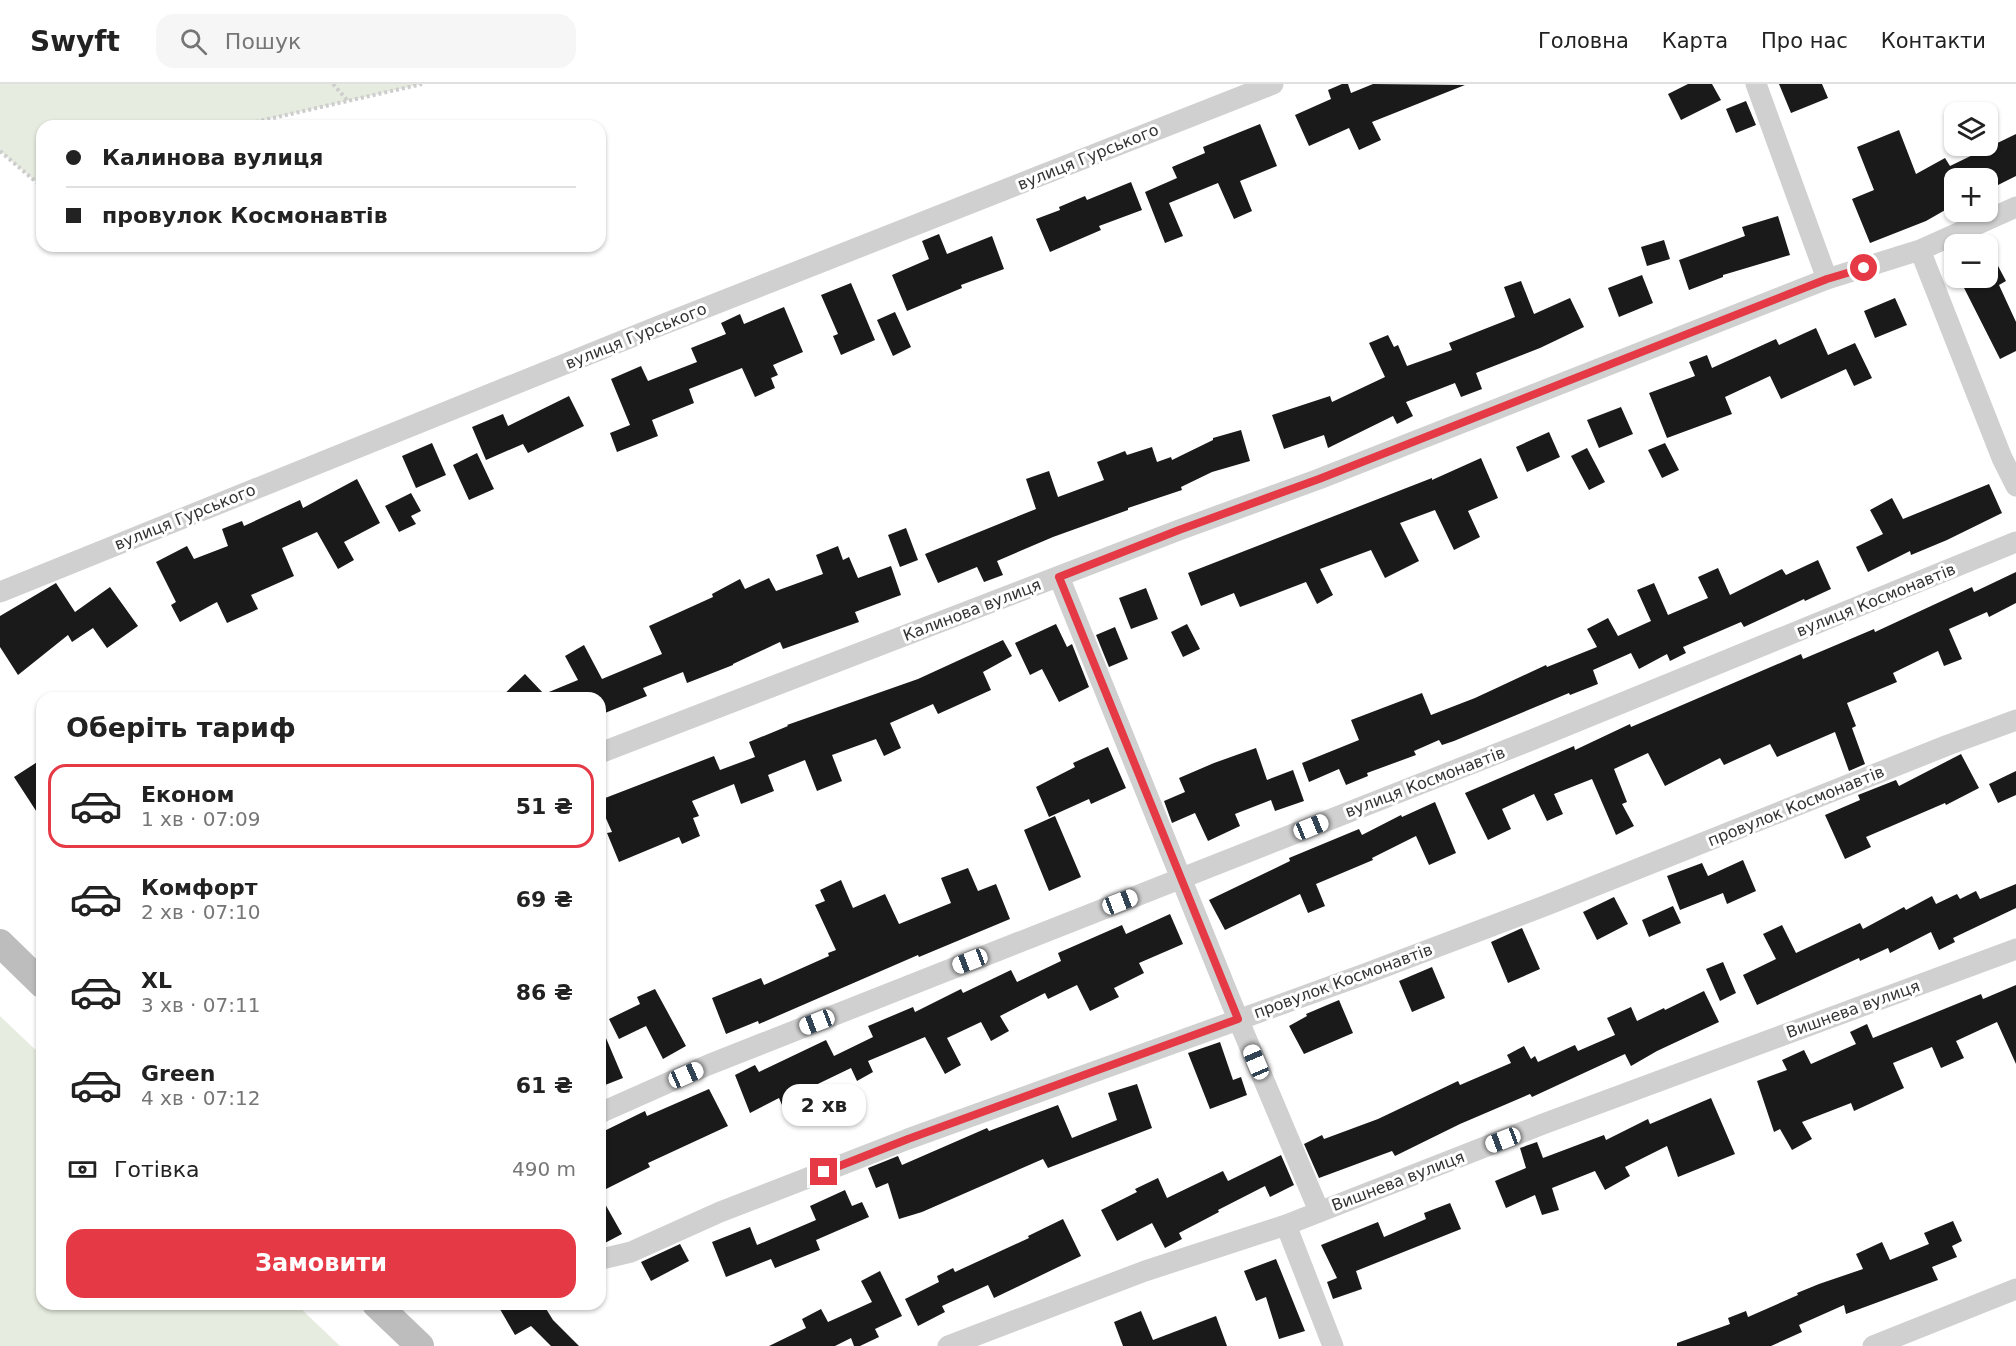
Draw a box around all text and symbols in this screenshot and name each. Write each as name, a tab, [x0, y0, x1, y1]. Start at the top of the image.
search box	[156, 14, 576, 68]
text: Swyft	[30, 25, 120, 58]
icon: search	[177, 25, 210, 58]
text: Пошук	[225, 29, 301, 54]
text: Головна	[1538, 29, 1629, 53]
text: Карта	[1662, 29, 1728, 53]
text: Про нас	[1761, 29, 1848, 53]
text: Контакти	[1881, 29, 1986, 53]
map controls	[1944, 102, 1998, 288]
button: layers	[1944, 102, 1998, 156]
street label: вулиця Гурського	[1015, 120, 1161, 194]
text: Калинова вулиця	[102, 145, 323, 170]
button: +	[1944, 168, 1998, 222]
text: провулок Космонавтів	[102, 203, 388, 228]
button: −	[1944, 234, 1998, 288]
route start	[1850, 254, 1877, 281]
street label: вулиця Гурського	[563, 299, 709, 373]
street label: вулиця Гурського	[112, 480, 258, 554]
street label: вулиця Космонавтів	[1794, 559, 1958, 641]
street label: Калинова вулиця	[900, 575, 1044, 645]
text: Оберіть тариф	[66, 712, 296, 743]
street label: вулиця Космонавтів	[1342, 743, 1508, 821]
street label: провулок Космонавтів	[1705, 762, 1887, 850]
icon: car	[69, 779, 123, 833]
text: Економ	[141, 782, 234, 807]
text: 51 ₴	[516, 794, 573, 819]
text: 1 хв · 07:09	[141, 807, 260, 831]
car	[1291, 812, 1331, 842]
icon: car	[69, 872, 123, 926]
text: Комфорт	[141, 875, 258, 900]
text: 69 ₴	[516, 887, 573, 912]
car	[1100, 887, 1140, 917]
text: 2 хв · 07:10	[141, 900, 260, 924]
street label: провулок Космонавтів	[1251, 940, 1435, 1022]
car	[950, 946, 990, 976]
icon: car	[69, 965, 123, 1019]
text: XL	[141, 968, 172, 993]
street label: Вишнева вулиця	[1784, 976, 1922, 1042]
text: 86 ₴	[516, 980, 573, 1005]
text: 3 хв · 07:11	[141, 993, 260, 1017]
car	[797, 1007, 837, 1037]
car	[1241, 1042, 1271, 1082]
icon: car	[69, 1058, 123, 1112]
car	[666, 1059, 706, 1091]
text: Green	[141, 1061, 215, 1086]
text: 61 ₴	[516, 1073, 573, 1098]
callout: 2 хв	[782, 1085, 866, 1127]
text: 4 хв · 07:12	[141, 1086, 260, 1110]
text: 2 хв	[801, 1093, 847, 1117]
car	[1483, 1125, 1523, 1155]
street label: Вишнева вулиця	[1329, 1147, 1467, 1215]
icon: cash	[66, 1153, 99, 1186]
text: Готівка	[114, 1157, 200, 1182]
text: 490 m	[512, 1157, 576, 1181]
route end	[810, 1158, 837, 1185]
button: Замовити	[66, 1229, 576, 1298]

